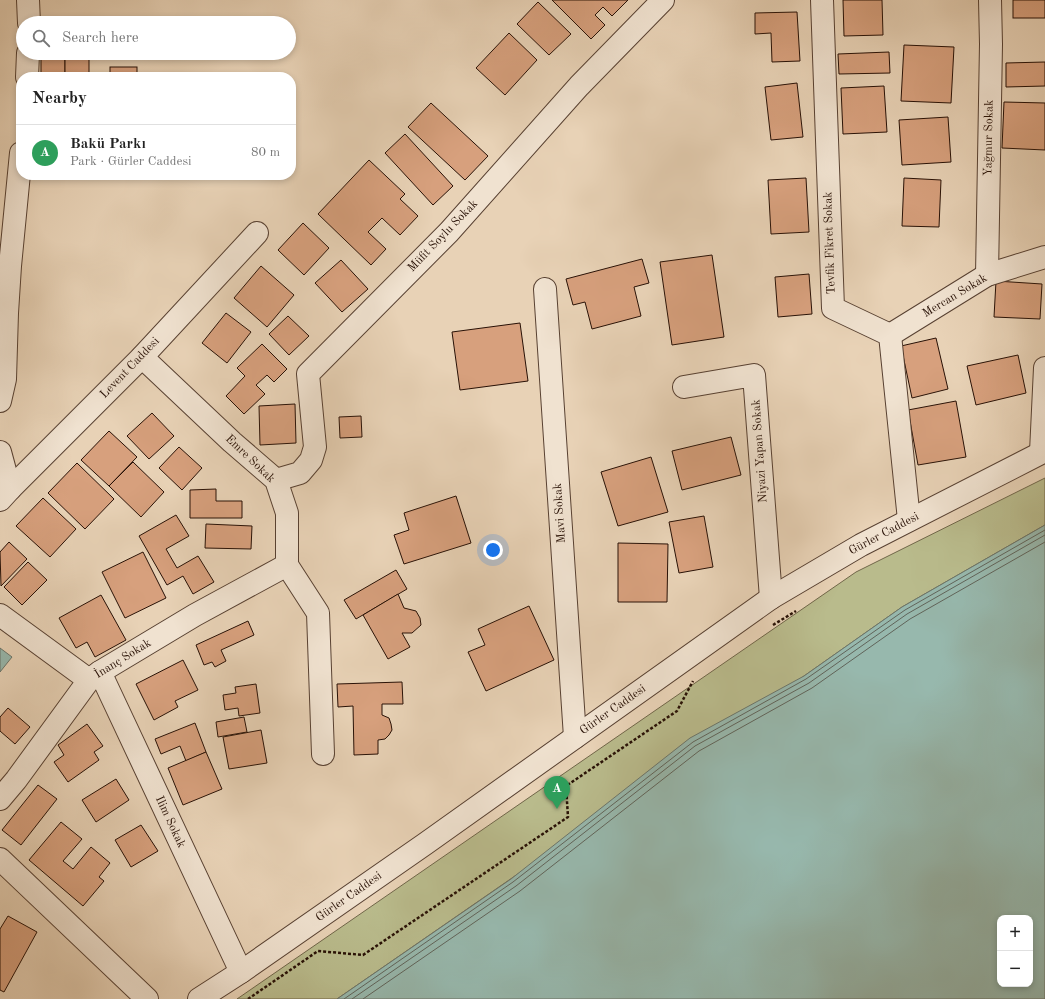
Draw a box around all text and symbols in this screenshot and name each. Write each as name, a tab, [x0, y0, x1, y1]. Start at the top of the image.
search box	[16, 16, 296, 60]
icon: search	[30, 27, 52, 49]
text: Search here	[62, 31, 139, 46]
text: Nearby	[32, 90, 87, 107]
street label: Yağmur Sokak	[982, 100, 996, 176]
text: Bakü Parkı	[70, 137, 146, 152]
text: A	[40, 146, 50, 159]
text: 80 m	[251, 146, 280, 159]
text: Park · Gürler Caddesi	[70, 155, 192, 168]
street label: Tevfik Fikret Sokak	[822, 191, 838, 295]
street label: Müfit Soylu Sokak	[406, 198, 480, 274]
street label: Mercan Sokak	[920, 272, 990, 320]
street label: Levent Caddesi	[98, 335, 162, 401]
street label: Niyazi Yapan Sokak	[750, 399, 770, 503]
street label: Emre Sokak	[223, 433, 277, 485]
street label: Mavi Sokak	[552, 482, 568, 544]
street label: Gürler Caddesi	[847, 511, 921, 557]
your location	[483, 540, 503, 560]
street label: İnanç Sokak	[91, 634, 153, 681]
street label: Gürler Caddesi	[578, 683, 648, 737]
pin: A	[544, 776, 570, 809]
street label: Ilim Sokak	[153, 794, 187, 850]
street label: Gürler Caddesi	[314, 870, 384, 924]
map controls	[997, 915, 1033, 987]
button: +	[997, 915, 1033, 951]
button: −	[997, 951, 1033, 987]

